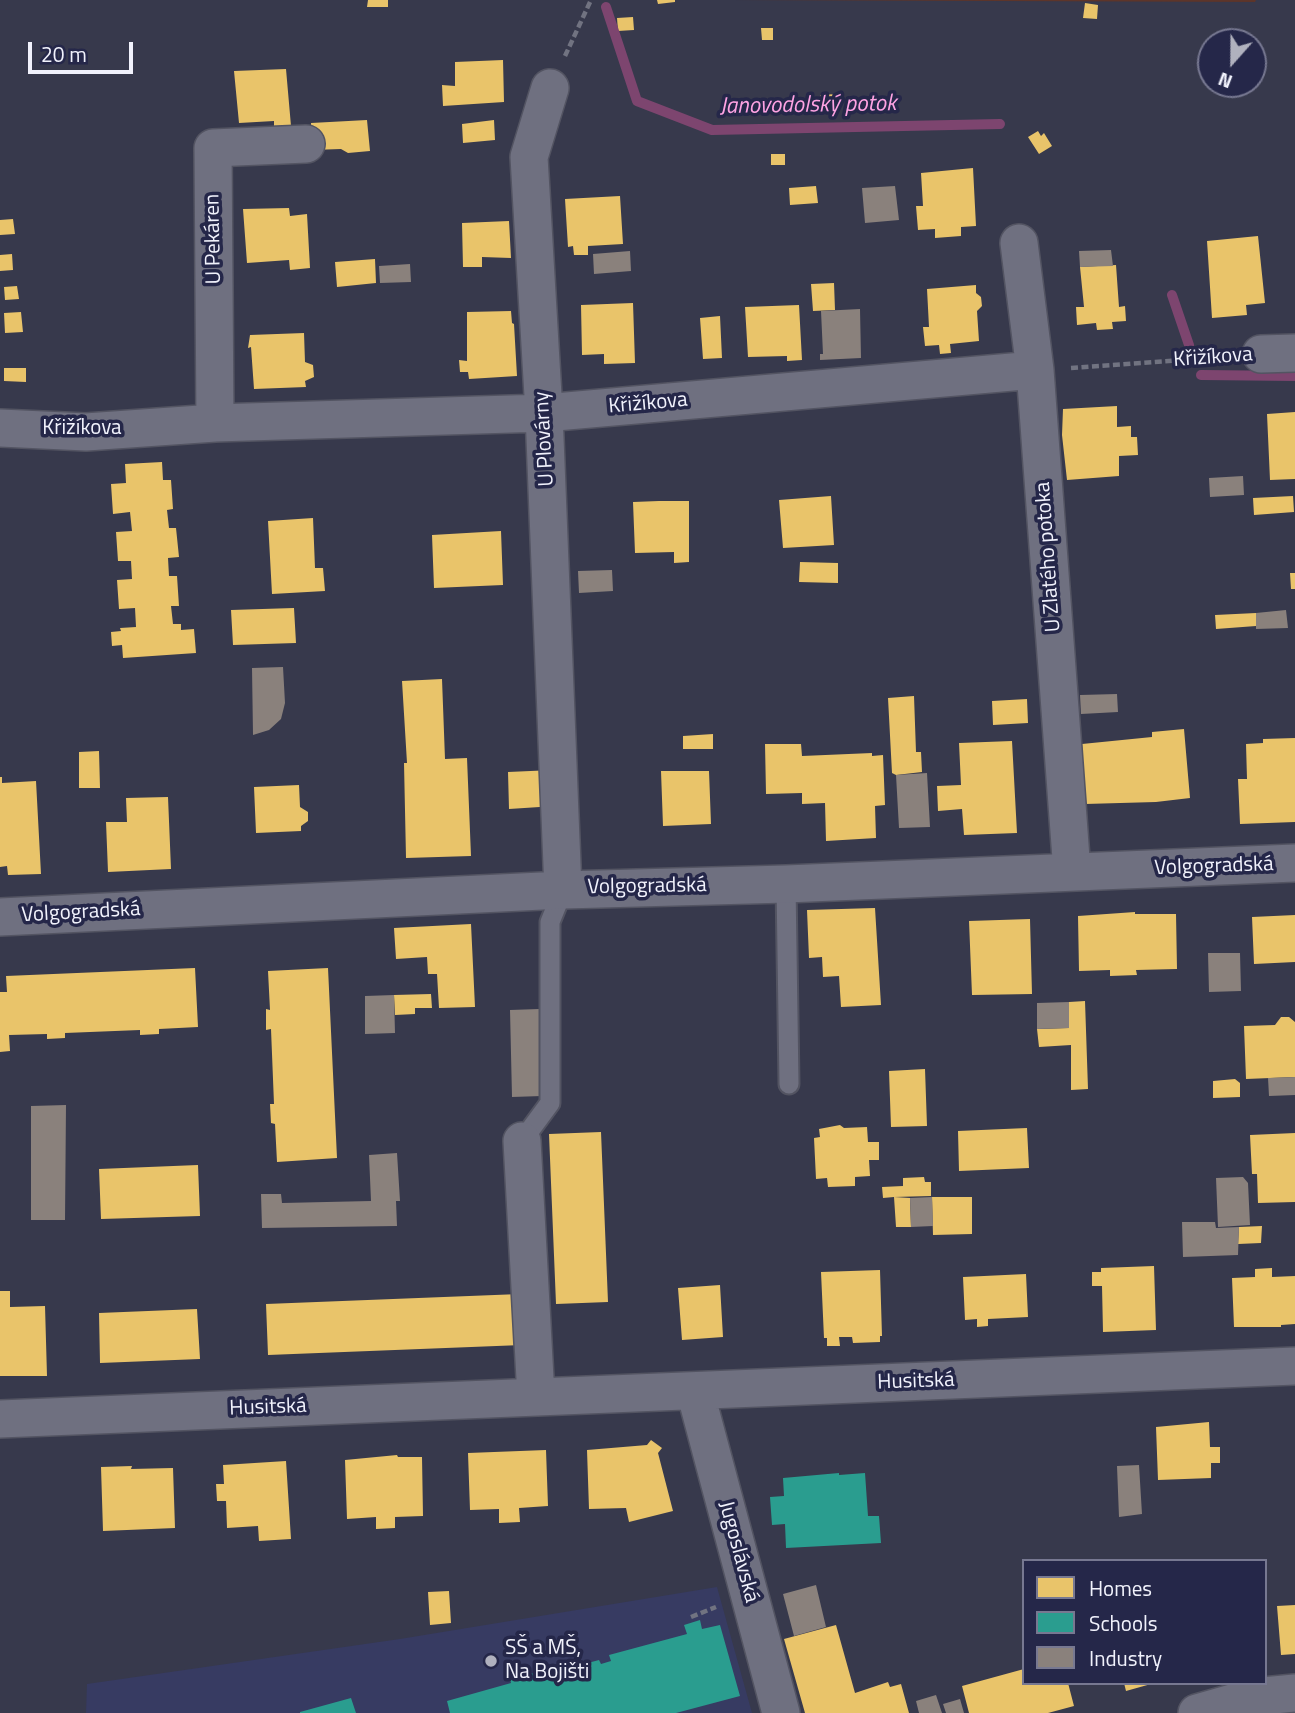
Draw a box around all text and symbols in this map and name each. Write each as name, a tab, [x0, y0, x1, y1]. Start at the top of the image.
scale bar	[32, 28, 136, 72]
north arrow	[1197, 28, 1267, 98]
text: 20 m	[41, 38, 87, 70]
text: N	[1214, 65, 1236, 97]
water label: Janovodolský potok	[719, 91, 897, 121]
street label: U Pekáren	[201, 194, 227, 284]
street label: Křižíkova	[1173, 343, 1253, 373]
street label: Křižíkova	[607, 388, 689, 420]
street label: U Plovárny	[530, 391, 560, 487]
street label: Křižíkova	[42, 416, 122, 442]
street label: U Zlatého potoka	[1031, 481, 1067, 633]
street label: Volgogradská	[1154, 852, 1274, 882]
street label: Volgogradská	[587, 873, 707, 901]
street label: Volgogradská	[21, 897, 141, 929]
street label: Husitská	[877, 1368, 955, 1396]
street label: Husitská	[229, 1394, 307, 1422]
street label: Jugoslávská	[712, 1498, 764, 1606]
legend	[1022, 1559, 1267, 1685]
text: Homes	[1089, 1572, 1152, 1604]
text: Schools	[1089, 1607, 1158, 1639]
place label: SŠ a MŠ, Na Bojišti	[505, 1636, 589, 1686]
text: Industry	[1089, 1642, 1162, 1674]
marker: SŠ a MŠ, Na Bojišti	[483, 1653, 499, 1669]

